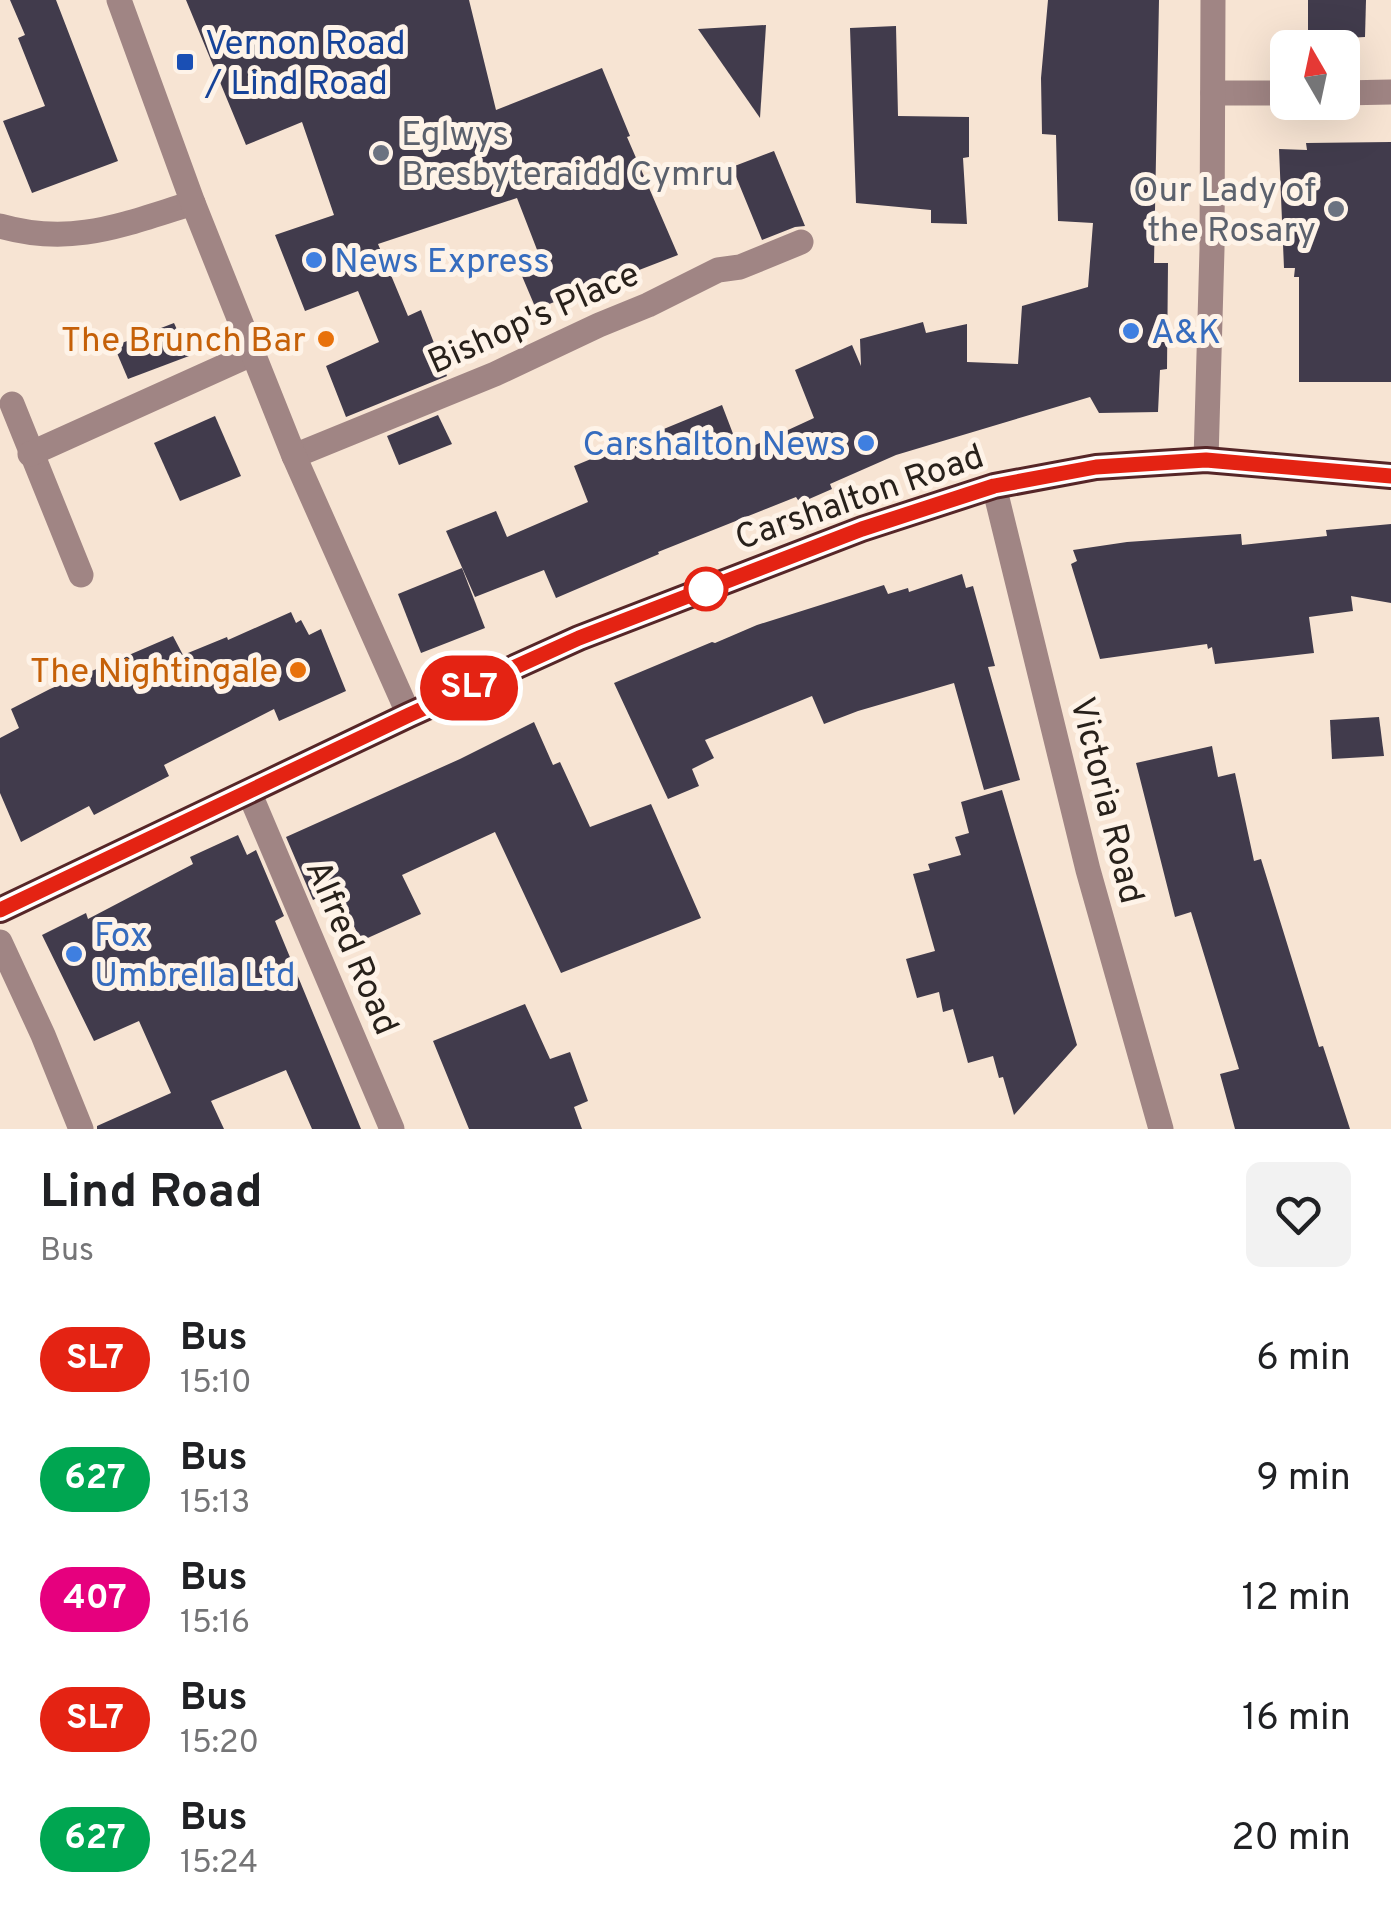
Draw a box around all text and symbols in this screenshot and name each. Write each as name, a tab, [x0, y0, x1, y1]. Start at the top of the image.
place label: Vernon Road / Lind Road	[204, 23, 406, 107]
north arrow	[1270, 30, 1360, 120]
map controls	[1270, 30, 1360, 120]
marker: Vernon Road / Lind Road	[174, 51, 196, 73]
place label: Eglwys Bresbyteraidd Cymru	[401, 114, 734, 198]
marker: Eglwys Bresbyteraidd Cymru	[370, 142, 392, 164]
place label: Our Lady of the Rosary	[1133, 170, 1316, 254]
marker: Our Lady of the Rosary	[1325, 198, 1347, 220]
place label: News Express	[334, 241, 550, 285]
marker: News Express	[303, 249, 325, 271]
street label: Bishop's Place	[422, 254, 647, 386]
place label: A&K	[1151, 312, 1221, 356]
place label: The Brunch Bar	[61, 320, 306, 364]
marker: A&K	[1120, 320, 1142, 342]
marker: The Brunch Bar	[315, 328, 337, 350]
place label: Carshalton News	[583, 424, 846, 468]
marker: Carshalton News	[855, 432, 877, 454]
street label: Carshalton Road	[730, 436, 990, 562]
unlabelled marker	[685, 568, 727, 610]
place label: The Nightingale	[30, 651, 278, 695]
line badge: SL7	[412, 656, 526, 720]
marker: The Nightingale	[287, 659, 309, 681]
text: SL7	[440, 666, 498, 710]
street label: Victoria Road	[1058, 693, 1152, 908]
street label: Alfred Road	[294, 854, 407, 1042]
place label: Fox Umbrella Ltd	[94, 915, 296, 999]
marker: Fox Umbrella Ltd	[63, 943, 85, 965]
button: heart	[1246, 1162, 1351, 1267]
text: Lind Road	[40, 1164, 263, 1224]
text: Bus	[40, 1232, 94, 1272]
text: Bus	[180, 1315, 247, 1364]
text: 6 min	[1256, 1335, 1351, 1384]
text: SL7	[66, 1337, 124, 1381]
text: 15:10	[180, 1364, 252, 1404]
text: Bus	[180, 1435, 247, 1484]
text: 9 min	[1256, 1455, 1351, 1504]
text: 627	[64, 1457, 126, 1501]
text: 15:13	[180, 1484, 250, 1524]
text: Bus	[180, 1555, 247, 1604]
text: 12 min	[1241, 1575, 1351, 1624]
text: 407	[63, 1577, 127, 1621]
text: 15:16	[180, 1604, 250, 1644]
text: Bus	[180, 1675, 247, 1724]
text: 16 min	[1242, 1695, 1351, 1744]
text: SL7	[66, 1697, 124, 1741]
text: 15:20	[180, 1724, 259, 1764]
text: Bus	[180, 1795, 247, 1844]
text: 20 min	[1231, 1815, 1351, 1864]
text: 627	[64, 1817, 126, 1861]
text: 15:24	[180, 1844, 258, 1884]

